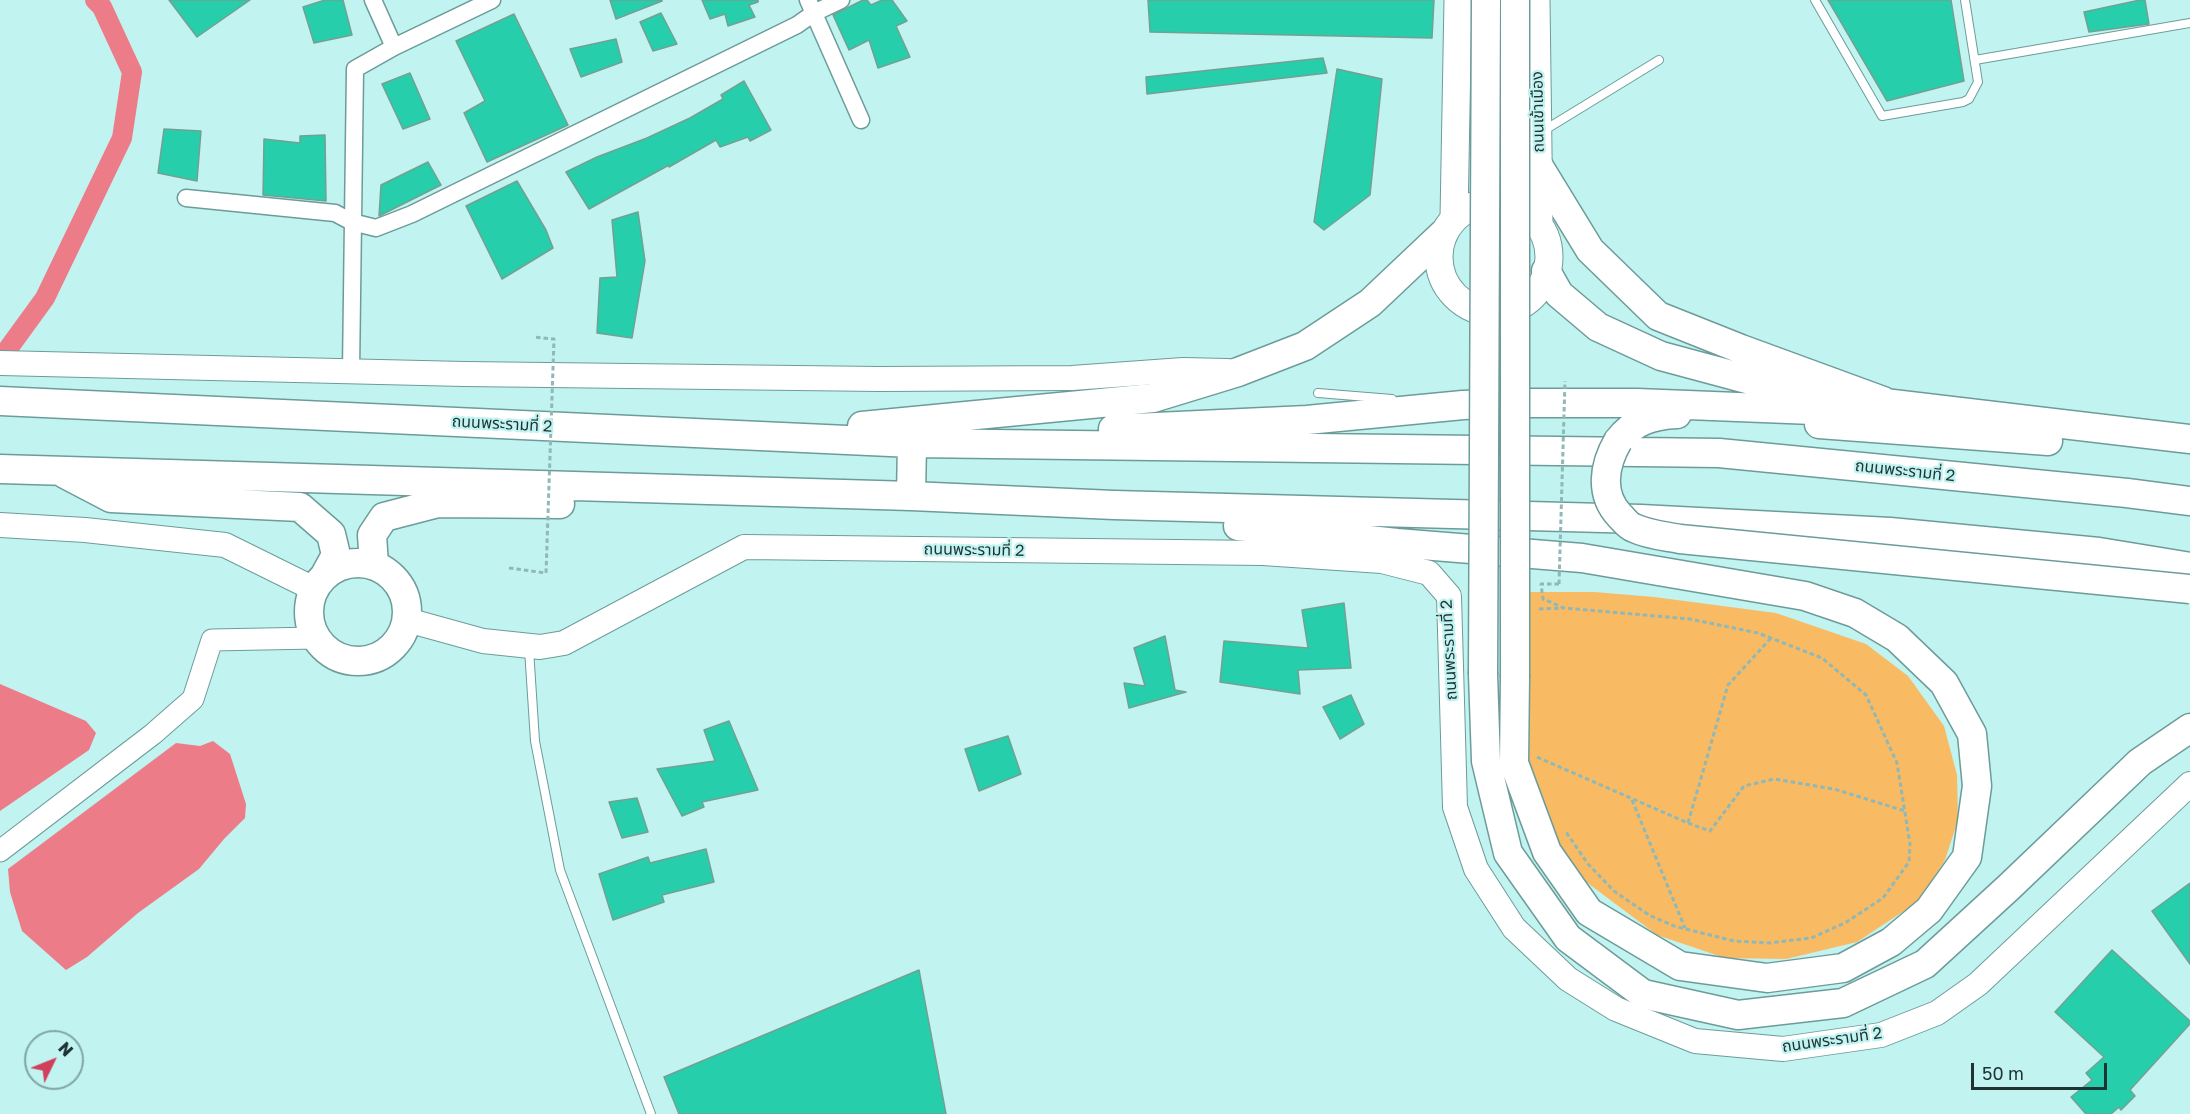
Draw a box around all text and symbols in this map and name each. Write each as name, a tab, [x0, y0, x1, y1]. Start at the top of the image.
street label: ถนนเข้าเมือง	[1528, 71, 1548, 153]
street label: ถนนพระรามที่ 2	[451, 412, 553, 436]
street label: ถนนพระรามที่ 2	[1854, 456, 1956, 486]
street label: ถนนพระรามที่ 2	[923, 540, 1025, 560]
street label: ถนนพระรามที่ 2	[1437, 599, 1461, 701]
street label: ถนนพระรามที่ 2	[1781, 1023, 1883, 1057]
north arrow	[24, 1030, 84, 1090]
text: N	[54, 1038, 77, 1060]
scale bar	[1974, 1051, 2110, 1089]
text: 50 m	[1982, 1062, 2024, 1084]

